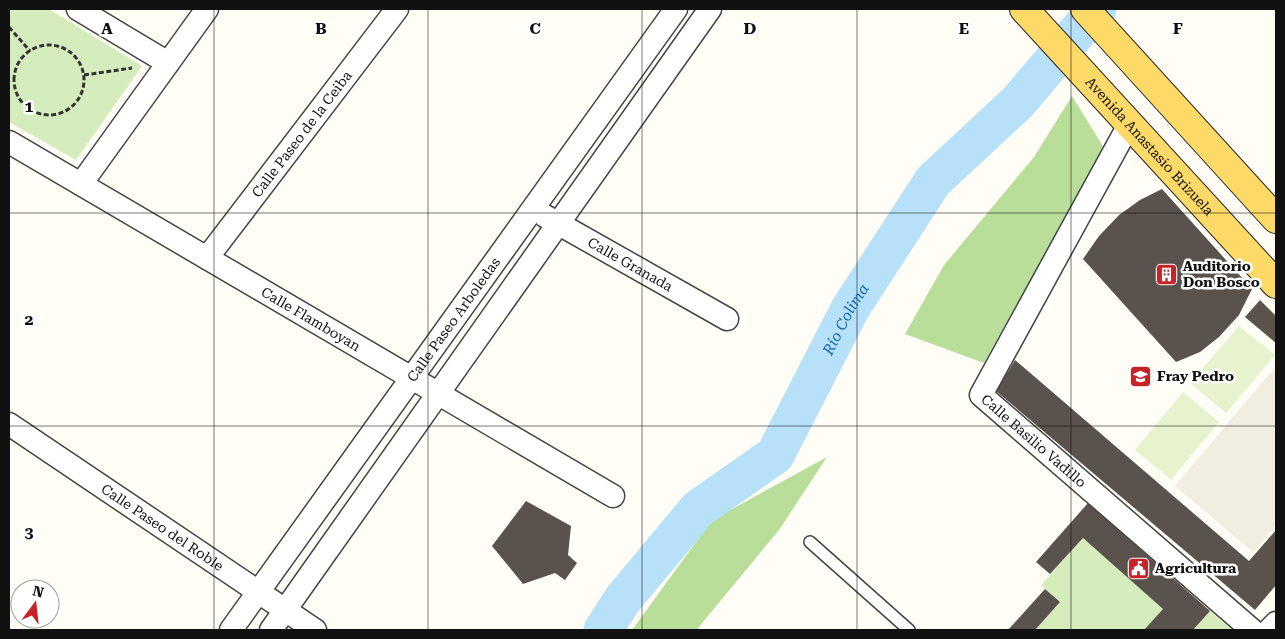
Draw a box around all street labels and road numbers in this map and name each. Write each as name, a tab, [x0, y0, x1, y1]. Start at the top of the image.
street label: Calle Paseo de la Ceiba	[248, 67, 355, 200]
street label: Avenida Anastasio Brizuela	[1082, 74, 1217, 219]
street label: Calle Granada	[585, 234, 676, 295]
street label: Calle Paseo Arboledas	[404, 254, 504, 385]
street label: Calle Flamboyan	[258, 284, 363, 354]
street label: Calle Basilio Vadillo	[978, 391, 1089, 491]
street label: Calle Paseo del Roble	[98, 481, 227, 574]

